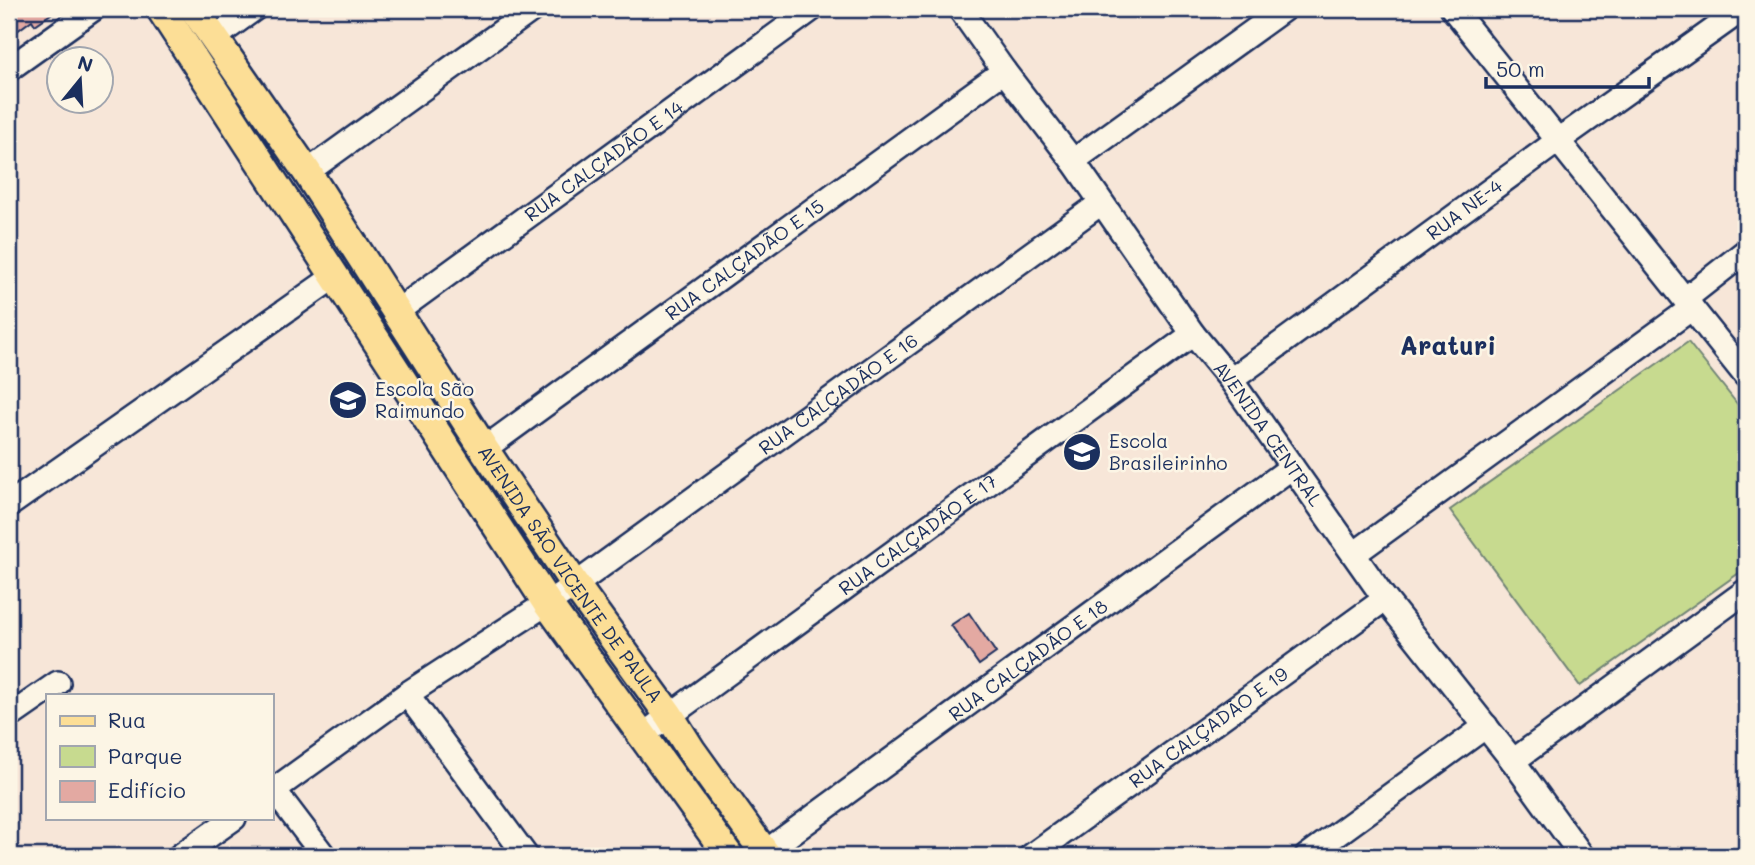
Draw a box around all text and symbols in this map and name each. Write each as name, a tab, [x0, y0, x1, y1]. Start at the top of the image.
north arrow	[46, 46, 116, 116]
scale bar	[1486, 46, 1648, 90]
text: N	[75, 49, 96, 77]
text: 50 m	[1496, 55, 1545, 82]
street label: RUA CALÇADÃO E 14	[519, 94, 688, 227]
street label: RUA NE-4	[1421, 173, 1507, 245]
street label: RUA CALÇADÃO E 15	[660, 193, 829, 325]
street label: RUA CALÇADÃO E 16	[753, 327, 922, 460]
district label: Araturi	[1400, 328, 1496, 362]
street label: AVENIDA CENTRAL	[1208, 356, 1329, 511]
place label: Escola São Raimundo	[375, 376, 474, 423]
school or university icon: Escola São Raimundo	[327, 379, 369, 421]
place label: Escola Brasileirinho	[1109, 428, 1227, 475]
school or university icon: Escola Brasileirinho	[1061, 431, 1103, 473]
street label: AVENIDA SÃO VICENTE DE PAULA	[473, 440, 669, 707]
street label: RUA CALÇADÃO E 17	[833, 468, 1002, 600]
street label: RUA CALÇADÃO E 18	[943, 593, 1112, 726]
street label: RUA CALÇADÃO E 19	[1123, 661, 1292, 793]
legend	[46, 694, 273, 820]
text: Rua	[108, 706, 146, 733]
text: Parque	[108, 742, 182, 769]
text: Edifício	[108, 776, 186, 803]

